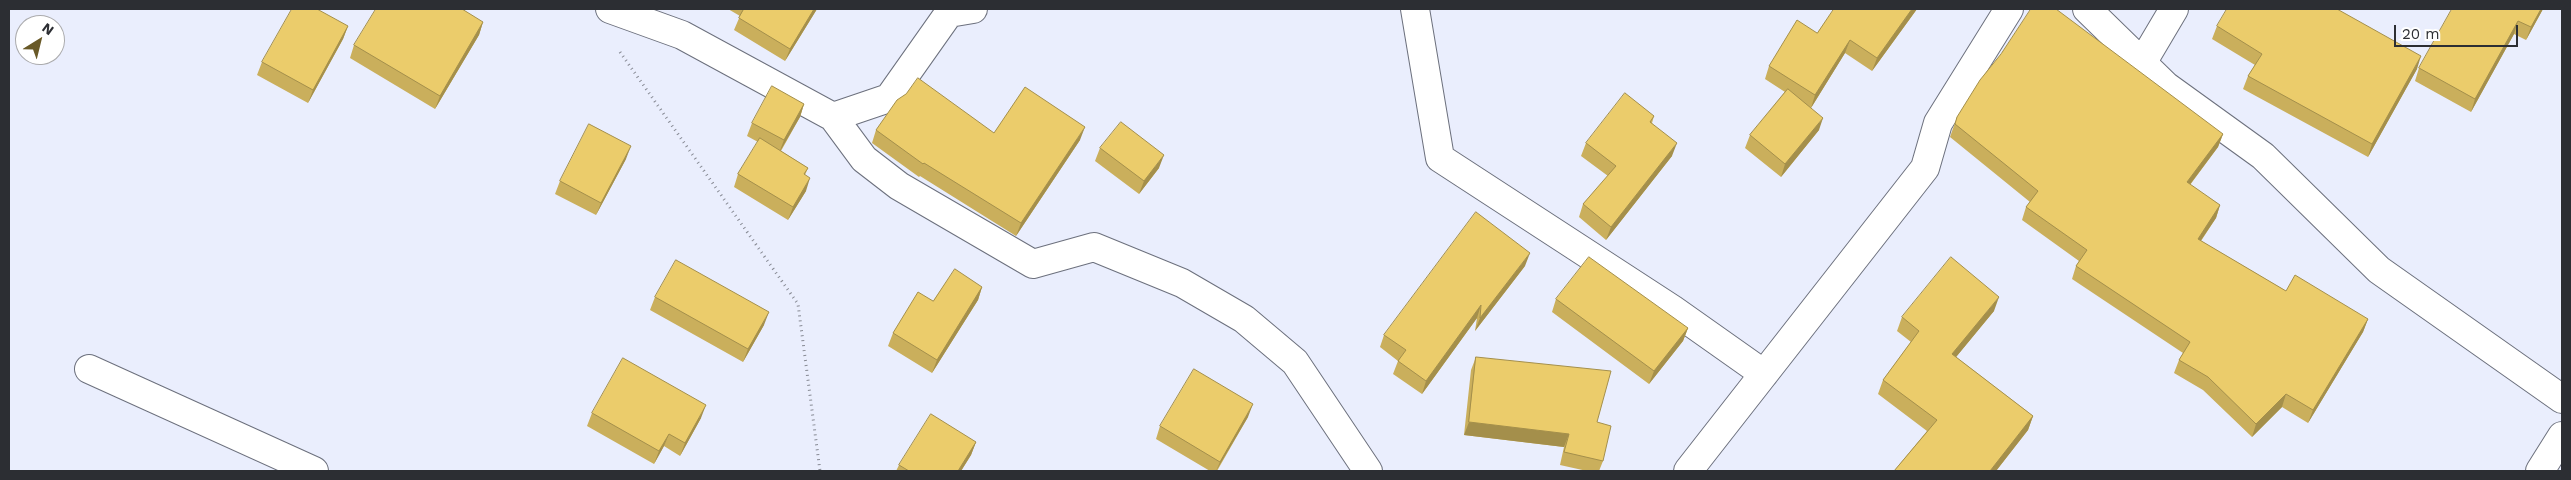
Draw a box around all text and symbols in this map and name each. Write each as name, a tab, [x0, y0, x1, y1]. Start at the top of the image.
north arrow	[15, 15, 65, 65]
scale bar	[2396, 15, 2520, 47]
text: N	[39, 19, 57, 38]
text: 20 m	[2402, 25, 2440, 43]

